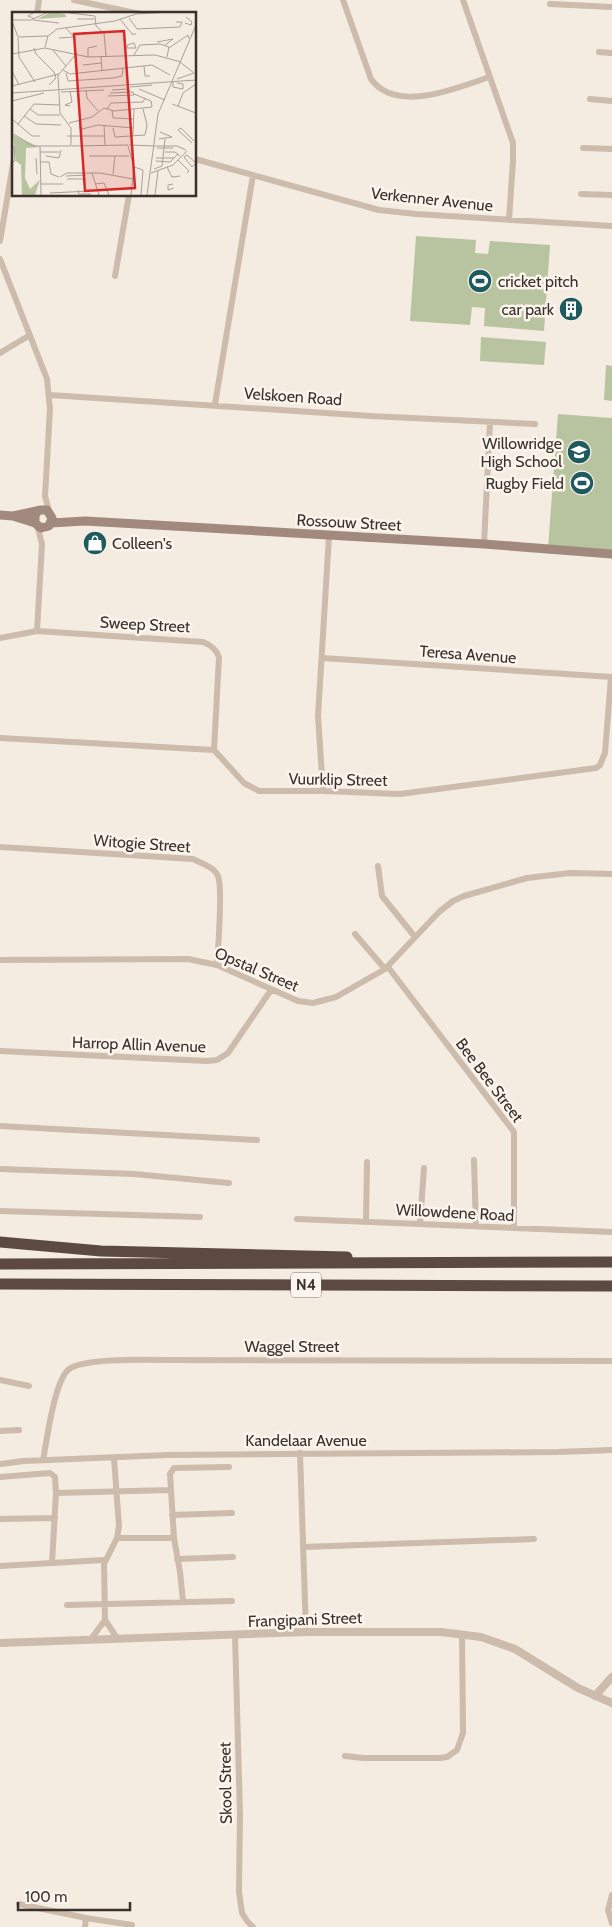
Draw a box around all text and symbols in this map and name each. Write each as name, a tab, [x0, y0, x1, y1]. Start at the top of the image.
inset map	[12, 12, 196, 196]
street label: Verkenner Avenue	[370, 184, 494, 215]
sports icon: cricket pitch	[467, 268, 493, 294]
place label: cricket pitch	[498, 272, 579, 291]
building icon: car park	[558, 296, 584, 322]
place label: car park	[502, 300, 555, 319]
street label: Velskoen Road	[243, 384, 343, 409]
place label: Willowridge High School	[481, 434, 562, 471]
school or university icon: Willowridge High School	[566, 439, 592, 465]
sports icon: Rugby Field	[569, 470, 595, 496]
place label: Rugby Field	[485, 474, 564, 493]
street label: Rossouw Street	[296, 510, 402, 535]
shop icon: Colleen's	[82, 530, 108, 556]
place label: Colleen's	[112, 534, 173, 553]
street label: Sweep Street	[99, 613, 191, 636]
street label: Teresa Avenue	[419, 642, 517, 667]
street label: Vuurklip Street	[288, 769, 388, 790]
street label: Witogie Street	[93, 831, 192, 856]
street label: Opstal Street	[212, 943, 302, 996]
street label: Harrop Allin Avenue	[72, 1033, 206, 1056]
street label: Bee Bee Street	[452, 1035, 528, 1127]
street label: Willowdene Road	[395, 1200, 515, 1225]
road number: N4	[291, 1272, 321, 1298]
street label: Waggel Street	[245, 1337, 340, 1356]
street label: Kandelaar Avenue	[245, 1431, 367, 1450]
street label: Frangipani Street	[247, 1608, 363, 1631]
street label: Skool Street	[215, 1741, 236, 1824]
scale bar	[18, 1880, 130, 1912]
text: 100 m	[25, 1888, 67, 1906]

